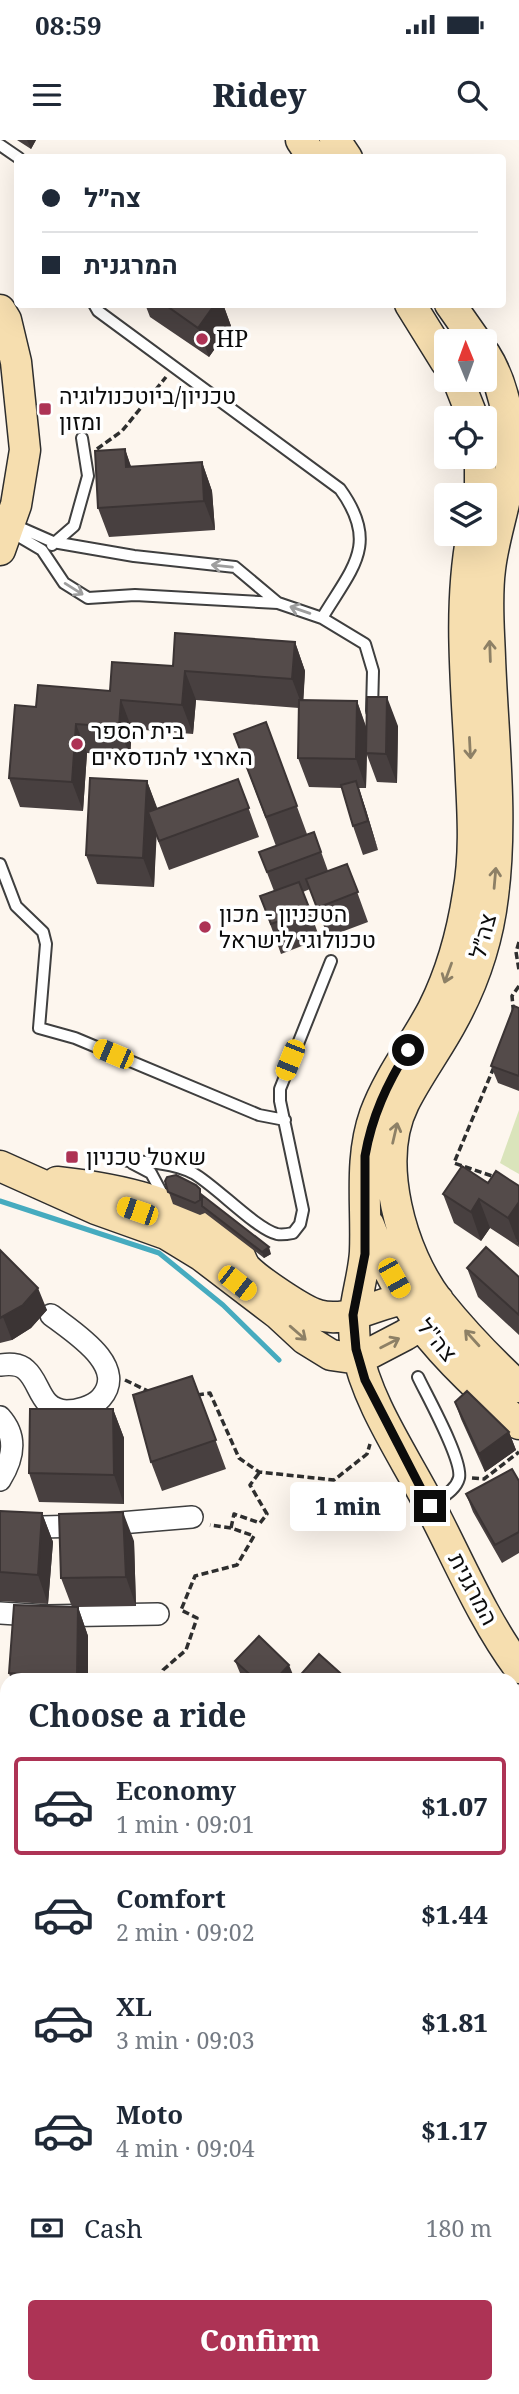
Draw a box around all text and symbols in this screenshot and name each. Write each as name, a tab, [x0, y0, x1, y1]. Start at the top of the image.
text: 08:59	[35, 7, 102, 43]
text: Ridey	[213, 73, 306, 116]
icon: menu	[28, 76, 66, 114]
icon: search	[453, 76, 491, 114]
text: צה״ל	[84, 179, 141, 215]
text: המרגנית	[84, 246, 178, 282]
place label: HP	[216, 322, 248, 354]
north arrow	[434, 329, 497, 392]
map controls	[434, 329, 497, 546]
marker: HP	[194, 331, 210, 347]
place label: טכניון/ביוטכנולוגיה ומזון	[59, 379, 236, 437]
marker: טכניון/ביוטכנולוגיה ומזון	[37, 401, 53, 417]
button: locate	[434, 406, 497, 469]
button: layers	[434, 483, 497, 546]
one-way arrow	[211, 559, 234, 572]
one-way arrow	[63, 582, 83, 596]
one-way arrow	[289, 603, 311, 616]
one-way arrow	[483, 640, 496, 663]
place label: בית הספר הארצי להנדסאים	[91, 714, 253, 772]
marker: בית הספר הארצי להנדסאים	[69, 736, 85, 752]
one-way arrow	[463, 737, 476, 760]
one-way arrow	[489, 868, 502, 890]
place label: הטכניון - מכון טכנולוגי לישראל	[219, 897, 376, 955]
street label: צה״ל	[461, 910, 503, 962]
marker: הטכניון - מכון טכנולוגי לישראל	[197, 919, 213, 935]
one-way arrow	[441, 961, 453, 983]
route start	[392, 1034, 424, 1066]
car	[90, 1036, 137, 1072]
car	[273, 1037, 308, 1083]
one-way arrow	[389, 1122, 403, 1145]
place label: שאטל טכניון	[86, 1140, 206, 1172]
marker: שאטל טכניון	[64, 1149, 80, 1165]
car	[114, 1194, 161, 1228]
car	[375, 1255, 414, 1301]
car	[214, 1262, 261, 1304]
street label: צה"ל	[410, 1311, 465, 1368]
one-way arrow	[289, 1325, 307, 1341]
one-way arrow	[464, 1329, 480, 1347]
one-way arrow	[380, 1335, 400, 1349]
callout: 1 min	[290, 1482, 406, 1530]
text: 1 min	[315, 1490, 381, 1522]
route end	[414, 1490, 446, 1522]
street label: המרגנית	[441, 1547, 506, 1630]
text: Choose a ride	[28, 1693, 247, 1736]
text: Economy	[116, 1772, 236, 1808]
icon: car	[32, 1775, 95, 1838]
text: $1.07	[421, 1788, 488, 1824]
text: 1 min · 09:01	[116, 1808, 254, 1840]
text: Comfort	[116, 1880, 226, 1916]
icon: car	[32, 1883, 95, 1946]
text: $1.44	[421, 1896, 488, 1932]
text: 2 min · 09:02	[116, 1916, 254, 1948]
text: XL	[116, 1988, 152, 2024]
icon: car	[32, 1991, 95, 2054]
text: $1.81	[421, 2004, 488, 2040]
text: 3 min · 09:03	[116, 2024, 254, 2056]
text: Moto	[116, 2096, 183, 2132]
icon: car	[32, 2099, 95, 2162]
text: $1.17	[421, 2112, 488, 2148]
text: 4 min · 09:04	[116, 2132, 254, 2164]
icon: cash	[28, 2209, 66, 2247]
text: Cash	[84, 2210, 143, 2246]
text: 180 m	[426, 2212, 492, 2244]
button: Confirm	[28, 2300, 492, 2380]

